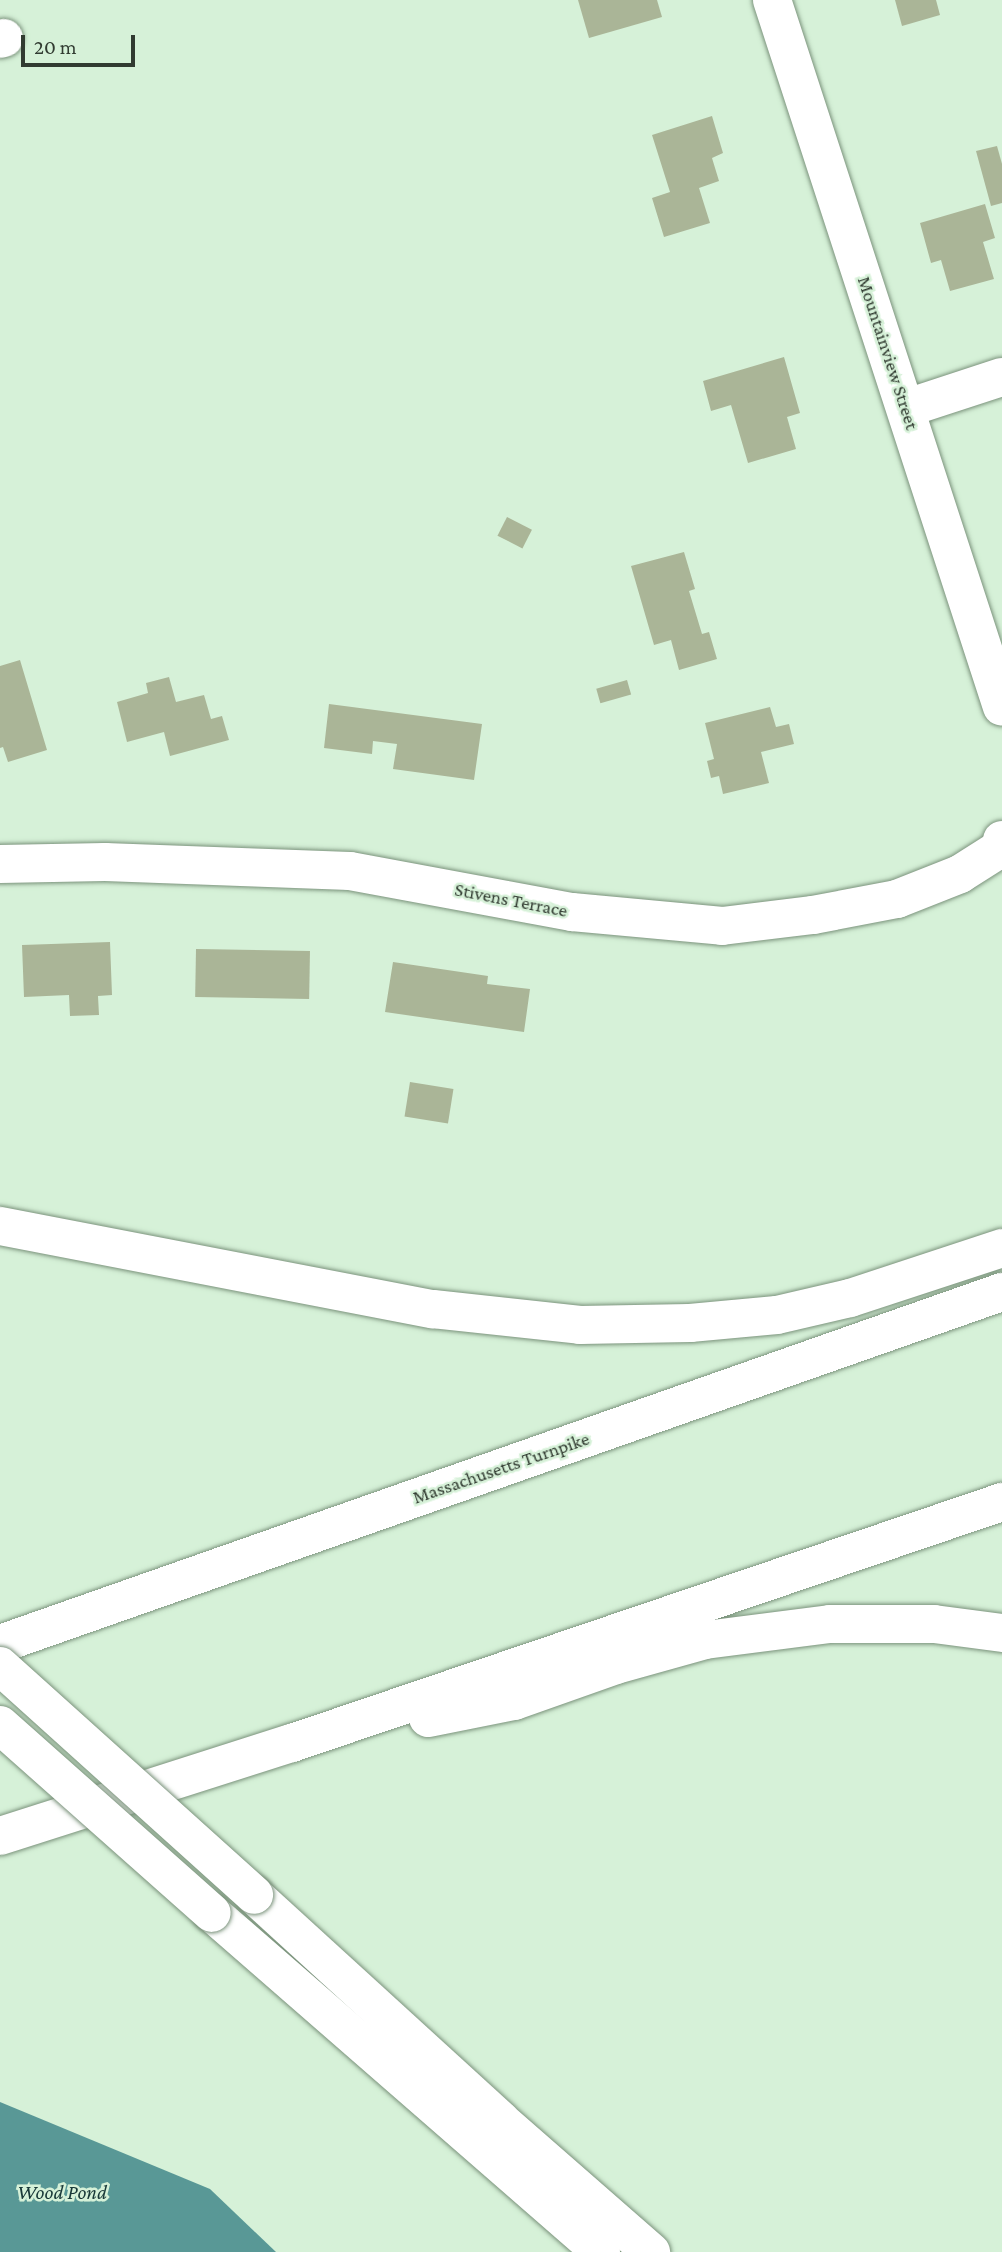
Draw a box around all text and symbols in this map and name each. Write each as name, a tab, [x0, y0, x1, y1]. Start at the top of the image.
scale bar	[24, 21, 138, 65]
text: 20 m	[34, 35, 77, 59]
street label: Mountainview Street	[852, 274, 924, 432]
street label: Stivens Terrace	[453, 878, 569, 922]
street label: Massachusetts Turnpike	[410, 1427, 592, 1509]
water label: Wood Pond	[17, 2179, 107, 2205]

